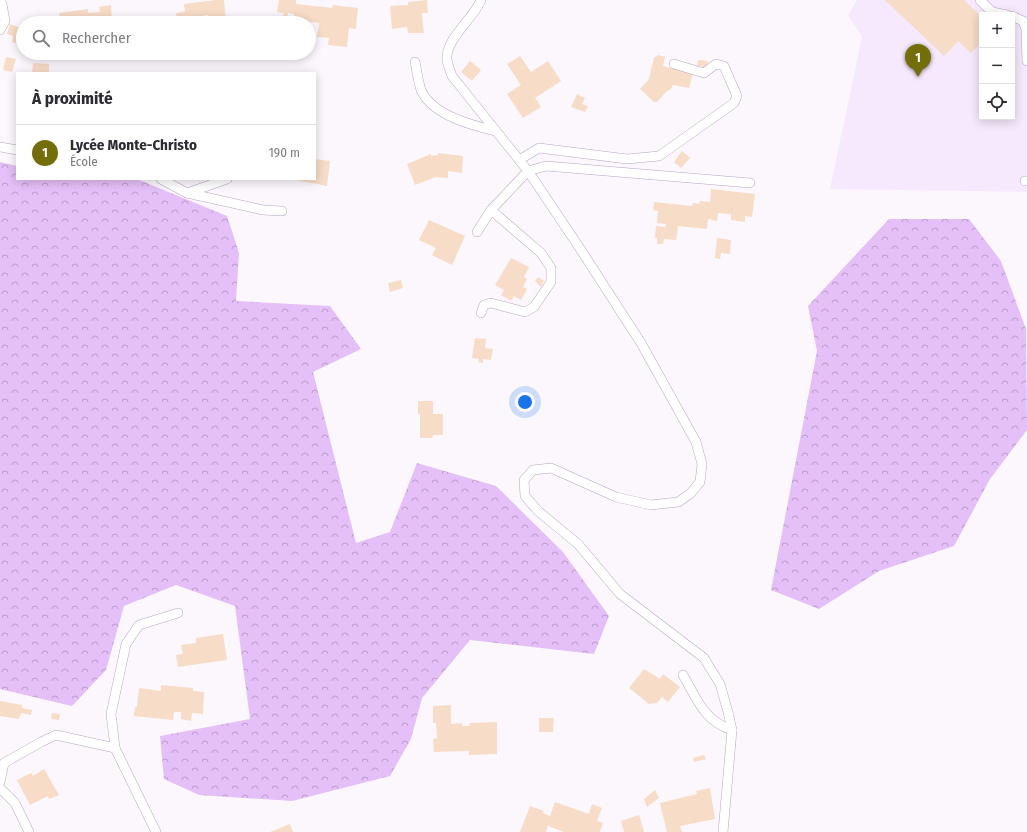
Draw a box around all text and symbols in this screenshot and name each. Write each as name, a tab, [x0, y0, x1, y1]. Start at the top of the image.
map controls	[979, 12, 1015, 120]
button: +	[979, 12, 1015, 48]
search box	[16, 16, 316, 60]
icon: search	[30, 27, 52, 49]
text: Rechercher	[62, 29, 131, 47]
pin: 1	[905, 44, 931, 77]
button: −	[979, 48, 1015, 84]
button: locate	[979, 84, 1015, 120]
text: À proximité	[32, 88, 113, 109]
text: Lycée Monte-Christo	[70, 136, 197, 154]
text: 1	[42, 145, 48, 160]
text: 190 m	[269, 145, 300, 160]
text: École	[70, 154, 98, 169]
your location	[515, 392, 535, 412]

